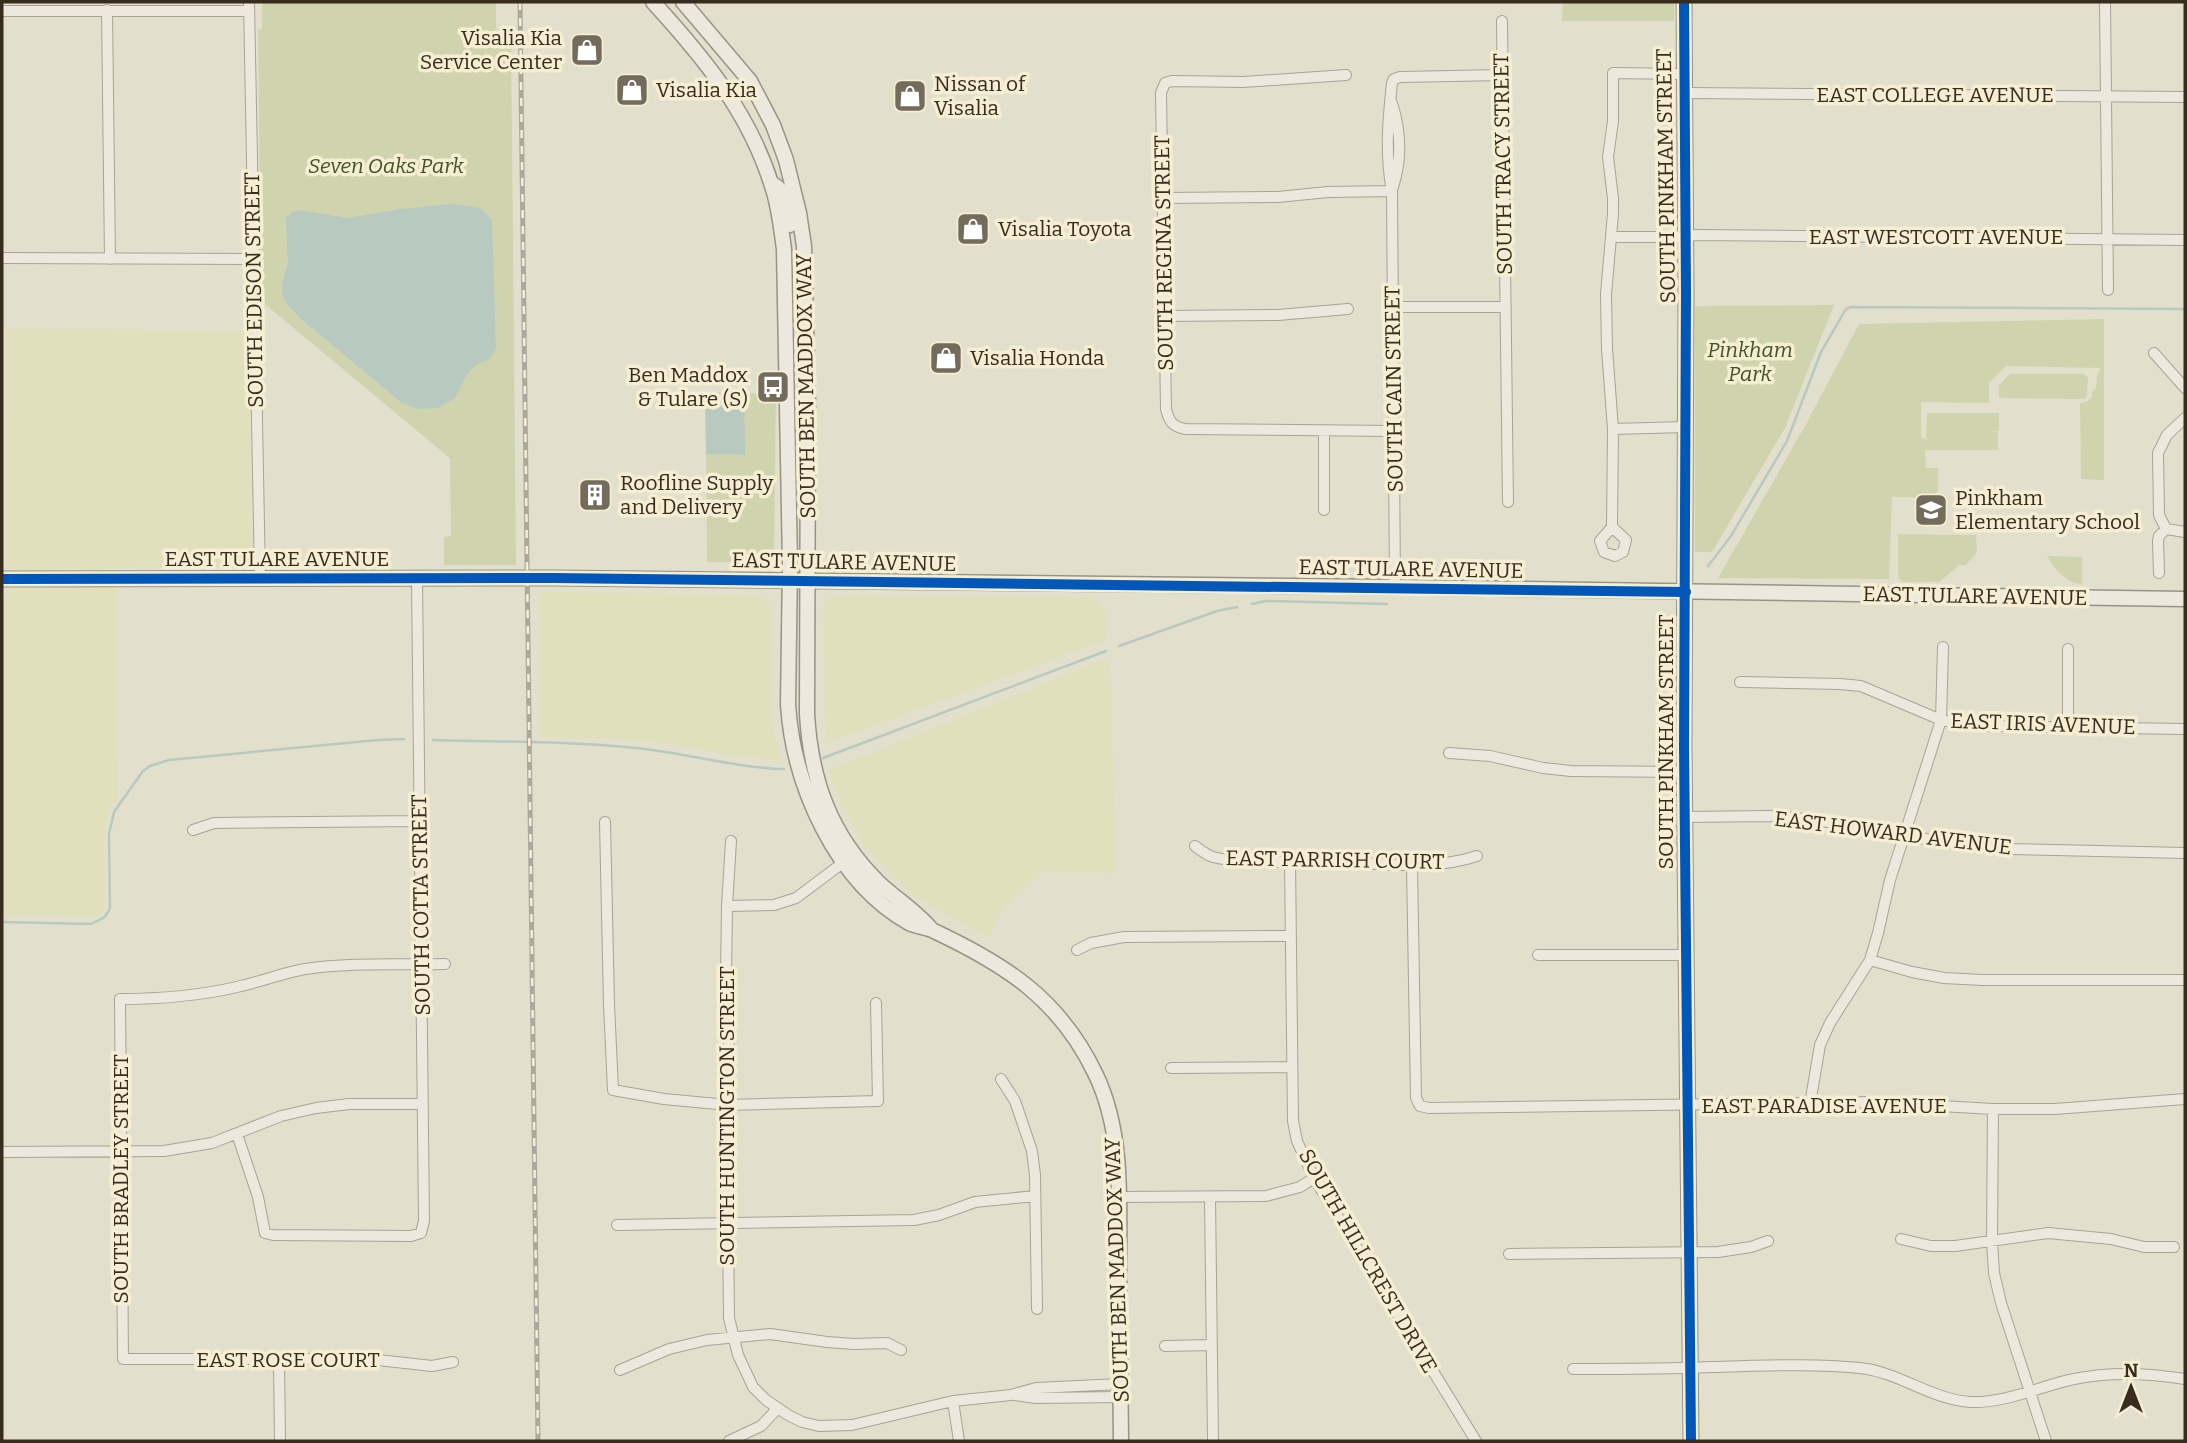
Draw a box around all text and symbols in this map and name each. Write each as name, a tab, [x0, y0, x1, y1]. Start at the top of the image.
place label: Visalia Kia Service Center	[420, 25, 563, 75]
shop icon: Visalia Kia Service Center	[568, 31, 606, 69]
street label: SOUTH PINKHAM STREET	[1651, 48, 1681, 304]
street label: SOUTH TRACY STREET	[1488, 53, 1518, 275]
shop icon: Visalia Kia	[613, 71, 651, 109]
place label: Nissan of Visalia	[934, 71, 1027, 121]
place label: Visalia Kia	[656, 77, 758, 103]
shop icon: Nissan of Visalia	[891, 77, 929, 115]
street label: EAST COLLEGE AVENUE	[1816, 82, 2054, 108]
street label: SOUTH REGINA STREET	[1149, 135, 1179, 371]
park label: Seven Oaks Park	[308, 153, 464, 179]
street label: SOUTH EDISON STREET	[239, 172, 269, 408]
shop icon: Visalia Toyota	[954, 210, 992, 248]
place label: Visalia Toyota	[998, 216, 1132, 242]
street label: EAST WESTCOTT AVENUE	[1809, 224, 2063, 250]
street label: SOUTH BEN MADDOX WAY	[791, 253, 821, 519]
street label: SOUTH CAIN STREET	[1379, 285, 1409, 493]
park label: Pinkham Park	[1707, 337, 1793, 387]
shop icon: Visalia Honda	[927, 339, 965, 377]
place label: Visalia Honda	[970, 345, 1105, 371]
place label: Ben Maddox & Tulare (S)	[628, 362, 748, 412]
bus stop icon: Ben Maddox & Tulare (S)	[754, 368, 792, 406]
place label: Roofline Supply and Delivery	[620, 470, 774, 520]
building icon: Roofline Supply and Delivery	[576, 476, 614, 514]
place label: Pinkham Elementary School	[1955, 485, 2140, 535]
school or university icon: Pinkham Elementary School	[1912, 491, 1950, 529]
street label: EAST TULARE AVENUE	[165, 546, 389, 572]
street label: EAST TULARE AVENUE	[731, 547, 957, 577]
street label: EAST TULARE AVENUE	[1298, 554, 1524, 584]
street label: EAST TULARE AVENUE	[1862, 581, 2088, 611]
street label: SOUTH PINKHAM STREET	[1653, 614, 1679, 870]
street label: EAST IRIS AVENUE	[1950, 708, 2136, 740]
street label: SOUTH COTTA STREET	[406, 794, 436, 1016]
street label: EAST HOWARD AVENUE	[1773, 806, 2013, 860]
street label: EAST PARRISH COURT	[1225, 845, 1445, 875]
street label: SOUTH HUNTINGTON STREET	[714, 966, 740, 1266]
street label: SOUTH BRADLEY STREET	[108, 1054, 134, 1304]
street label: EAST PARADISE AVENUE	[1701, 1093, 1947, 1119]
street label: SOUTH BEN MADDOX WAY	[1099, 1136, 1135, 1403]
street label: SOUTH HILLCREST DRIVE	[1293, 1144, 1443, 1378]
street label: EAST ROSE COURT	[196, 1347, 380, 1373]
north arrow	[2096, 1352, 2166, 1422]
text: N	[2124, 1359, 2139, 1382]

